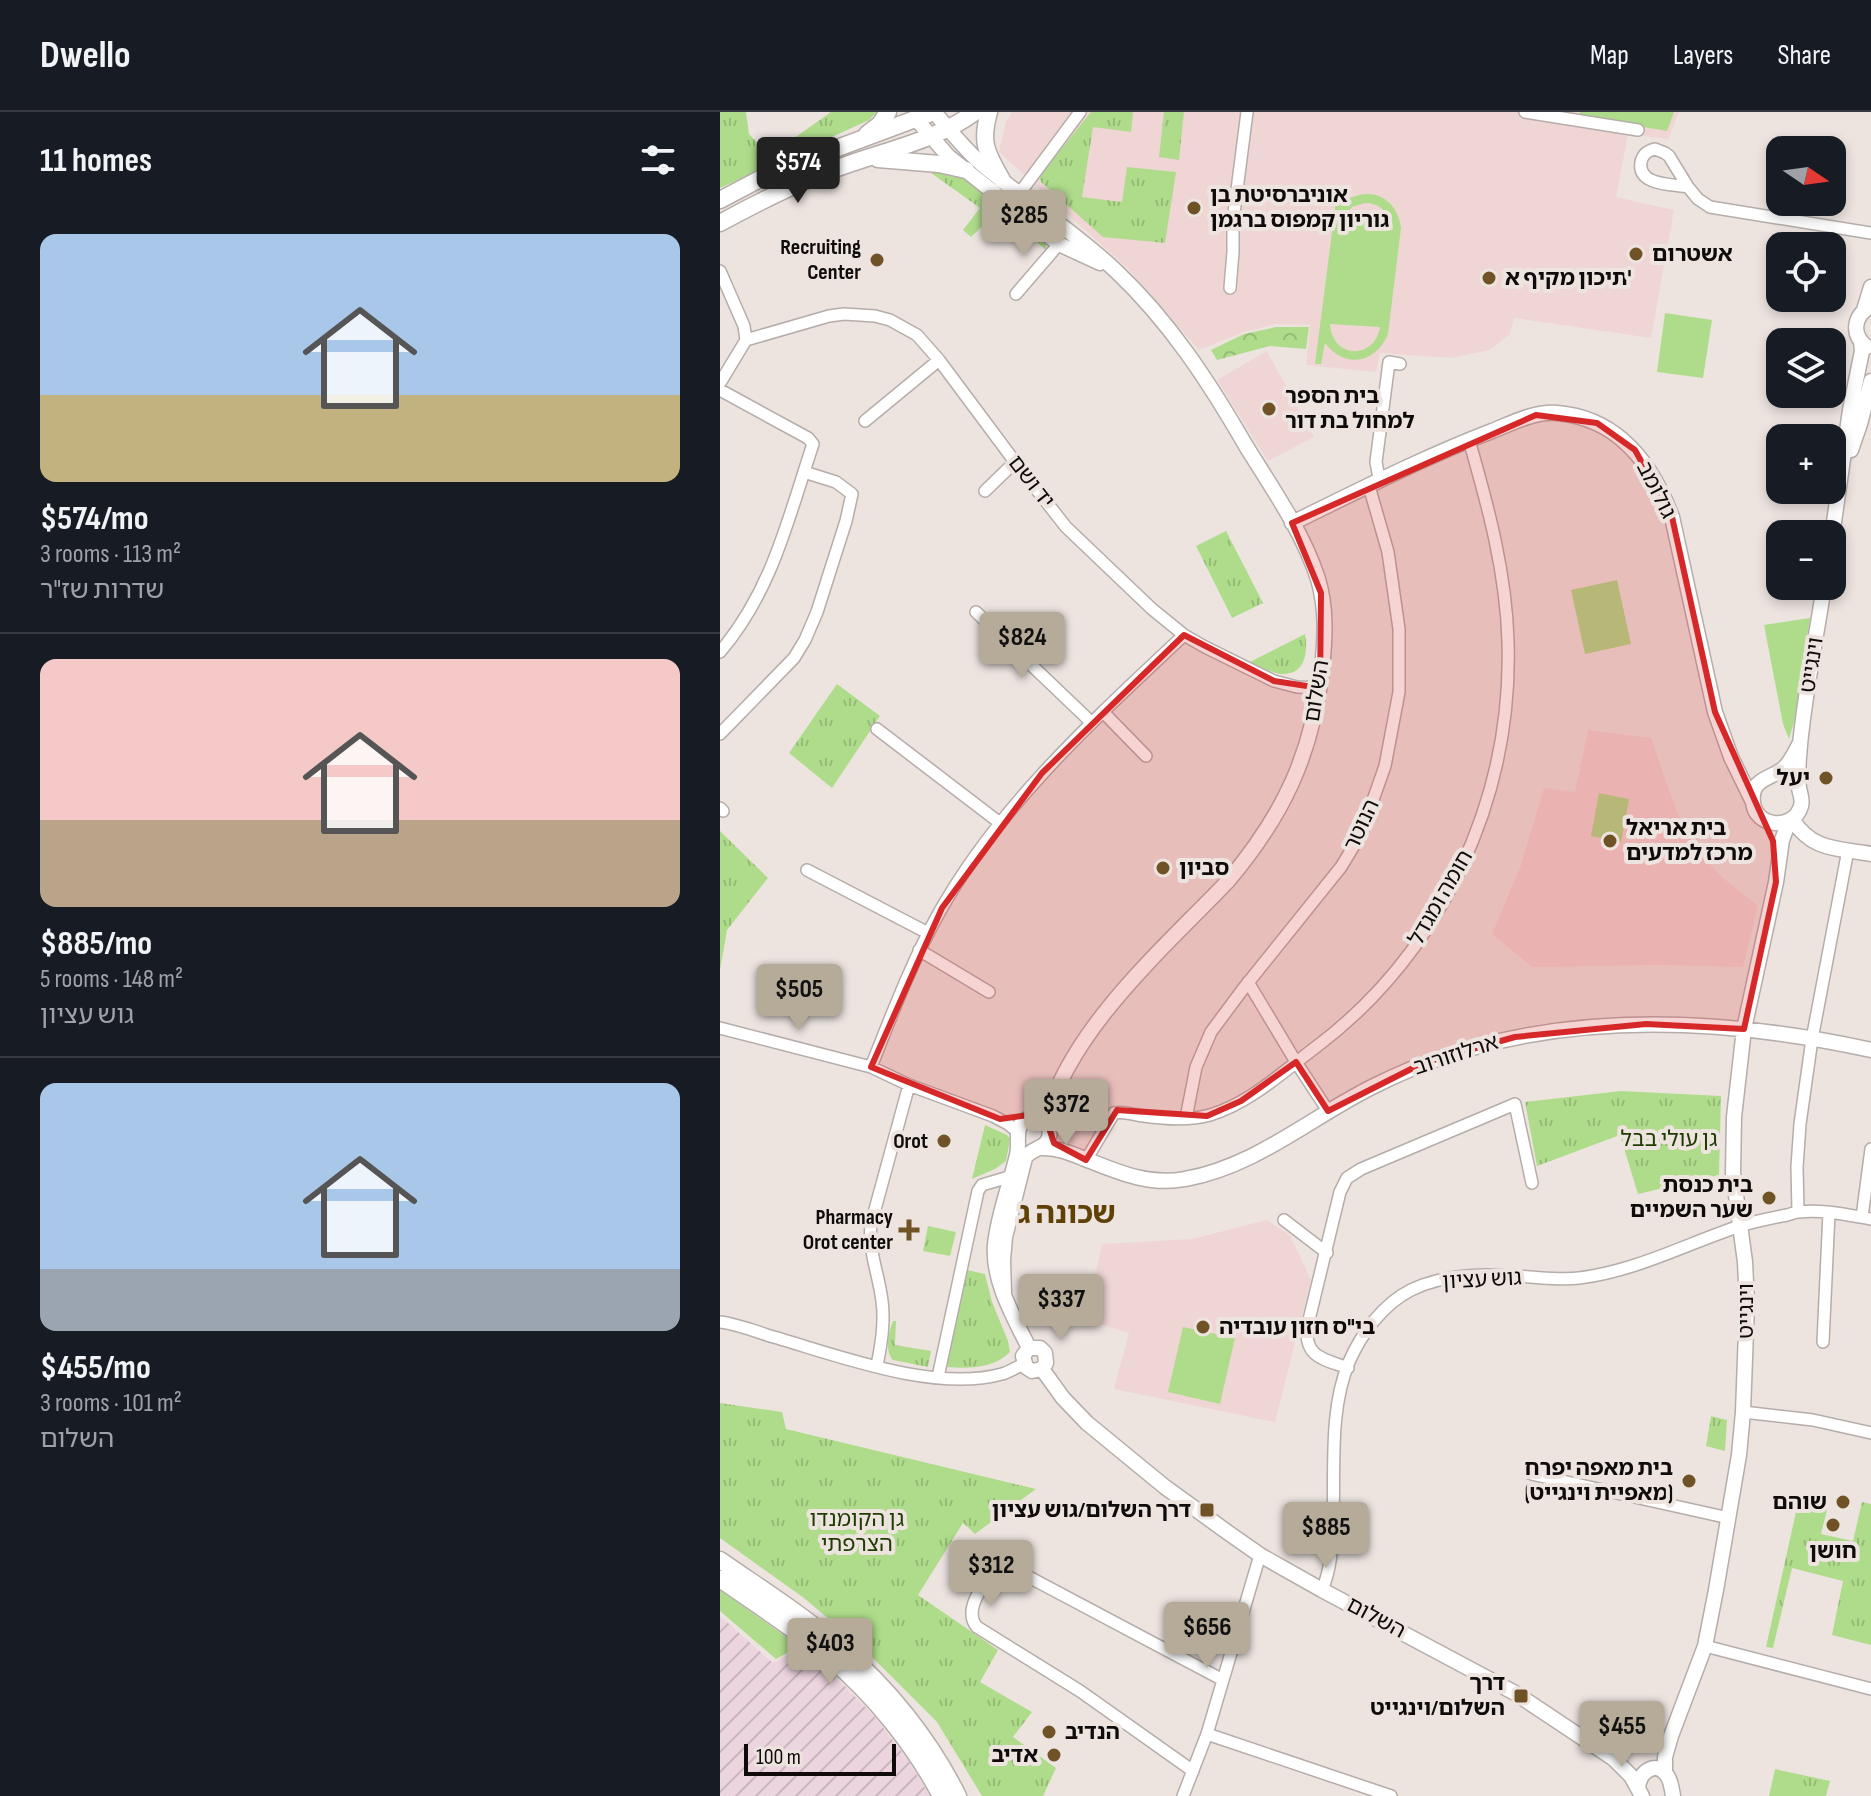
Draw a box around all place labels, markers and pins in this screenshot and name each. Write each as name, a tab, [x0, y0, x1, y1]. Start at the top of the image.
pin: $574	[751, 137, 845, 205]
place label: אוניברסיטת בן גוריון קמפוס ברגמן	[1210, 182, 1389, 234]
pin: $285	[977, 190, 1071, 258]
marker: אוניברסיטת בן גוריון קמפוס ברגמן	[1185, 199, 1203, 217]
place label: Recruiting Center	[780, 234, 861, 286]
place label: אשטרום	[1652, 241, 1733, 268]
marker: אשטרום	[1627, 245, 1645, 263]
marker: Recruiting Center	[868, 251, 886, 269]
place label: תיכון מקיף א'	[1505, 265, 1632, 292]
marker: תיכון מקיף א'	[1480, 269, 1498, 287]
place label: בית הספר למחול בת דור	[1285, 383, 1415, 435]
marker: בית הספר למחול בת דור	[1260, 400, 1278, 418]
pin: $824	[975, 612, 1069, 680]
place label: יעל	[1777, 765, 1810, 792]
marker: יעל	[1817, 769, 1835, 787]
place label: בית אריאל מרכז למדעים	[1626, 815, 1753, 867]
marker: בית אריאל מרכז למדעים	[1601, 832, 1619, 850]
place label: סביון	[1179, 855, 1230, 882]
marker: סביון	[1154, 859, 1172, 877]
pin: $505	[752, 964, 846, 1032]
pin: $372	[1019, 1079, 1113, 1147]
place label: Orot	[893, 1128, 928, 1155]
marker: Orot	[935, 1132, 953, 1150]
place label: בית כנסת שער השמיים	[1630, 1172, 1753, 1224]
marker: בית כנסת שער השמיים	[1760, 1189, 1778, 1207]
place label: Pharmacy Orot center	[803, 1204, 893, 1256]
marker: Pharmacy Orot center	[900, 1221, 918, 1239]
pin: $337	[1014, 1274, 1108, 1342]
place label: בי"ס חזון עובדיה	[1219, 1314, 1375, 1341]
marker: בי"ס חזון עובדיה	[1194, 1318, 1212, 1336]
place label: בית מאפה יפרח (מאפיית וינגייט)	[1524, 1455, 1673, 1507]
marker: בית מאפה יפרח (מאפיית וינגייט)	[1680, 1472, 1698, 1490]
place label: שוהם	[1772, 1489, 1827, 1516]
marker: שוהם	[1834, 1493, 1852, 1511]
place label: דרך השלום/גוש עציון	[992, 1497, 1191, 1524]
marker: דרך השלום/גוש עציון	[1198, 1501, 1216, 1519]
pin: $885	[1279, 1502, 1373, 1570]
marker: חושן	[1824, 1516, 1842, 1534]
place label: חושן	[1809, 1538, 1857, 1565]
pin: $312	[944, 1540, 1038, 1608]
pin: $656	[1160, 1602, 1254, 1670]
pin: $403	[783, 1618, 877, 1686]
place label: דרך השלום/וינגייט	[1370, 1670, 1505, 1722]
marker: דרך השלום/וינגייט	[1512, 1687, 1530, 1705]
pin: $455	[1575, 1701, 1669, 1769]
place label: הנדיב	[1065, 1719, 1120, 1746]
marker: הנדיב	[1040, 1723, 1058, 1741]
place label: אדיב	[991, 1742, 1038, 1769]
marker: אדיב	[1045, 1746, 1063, 1764]

